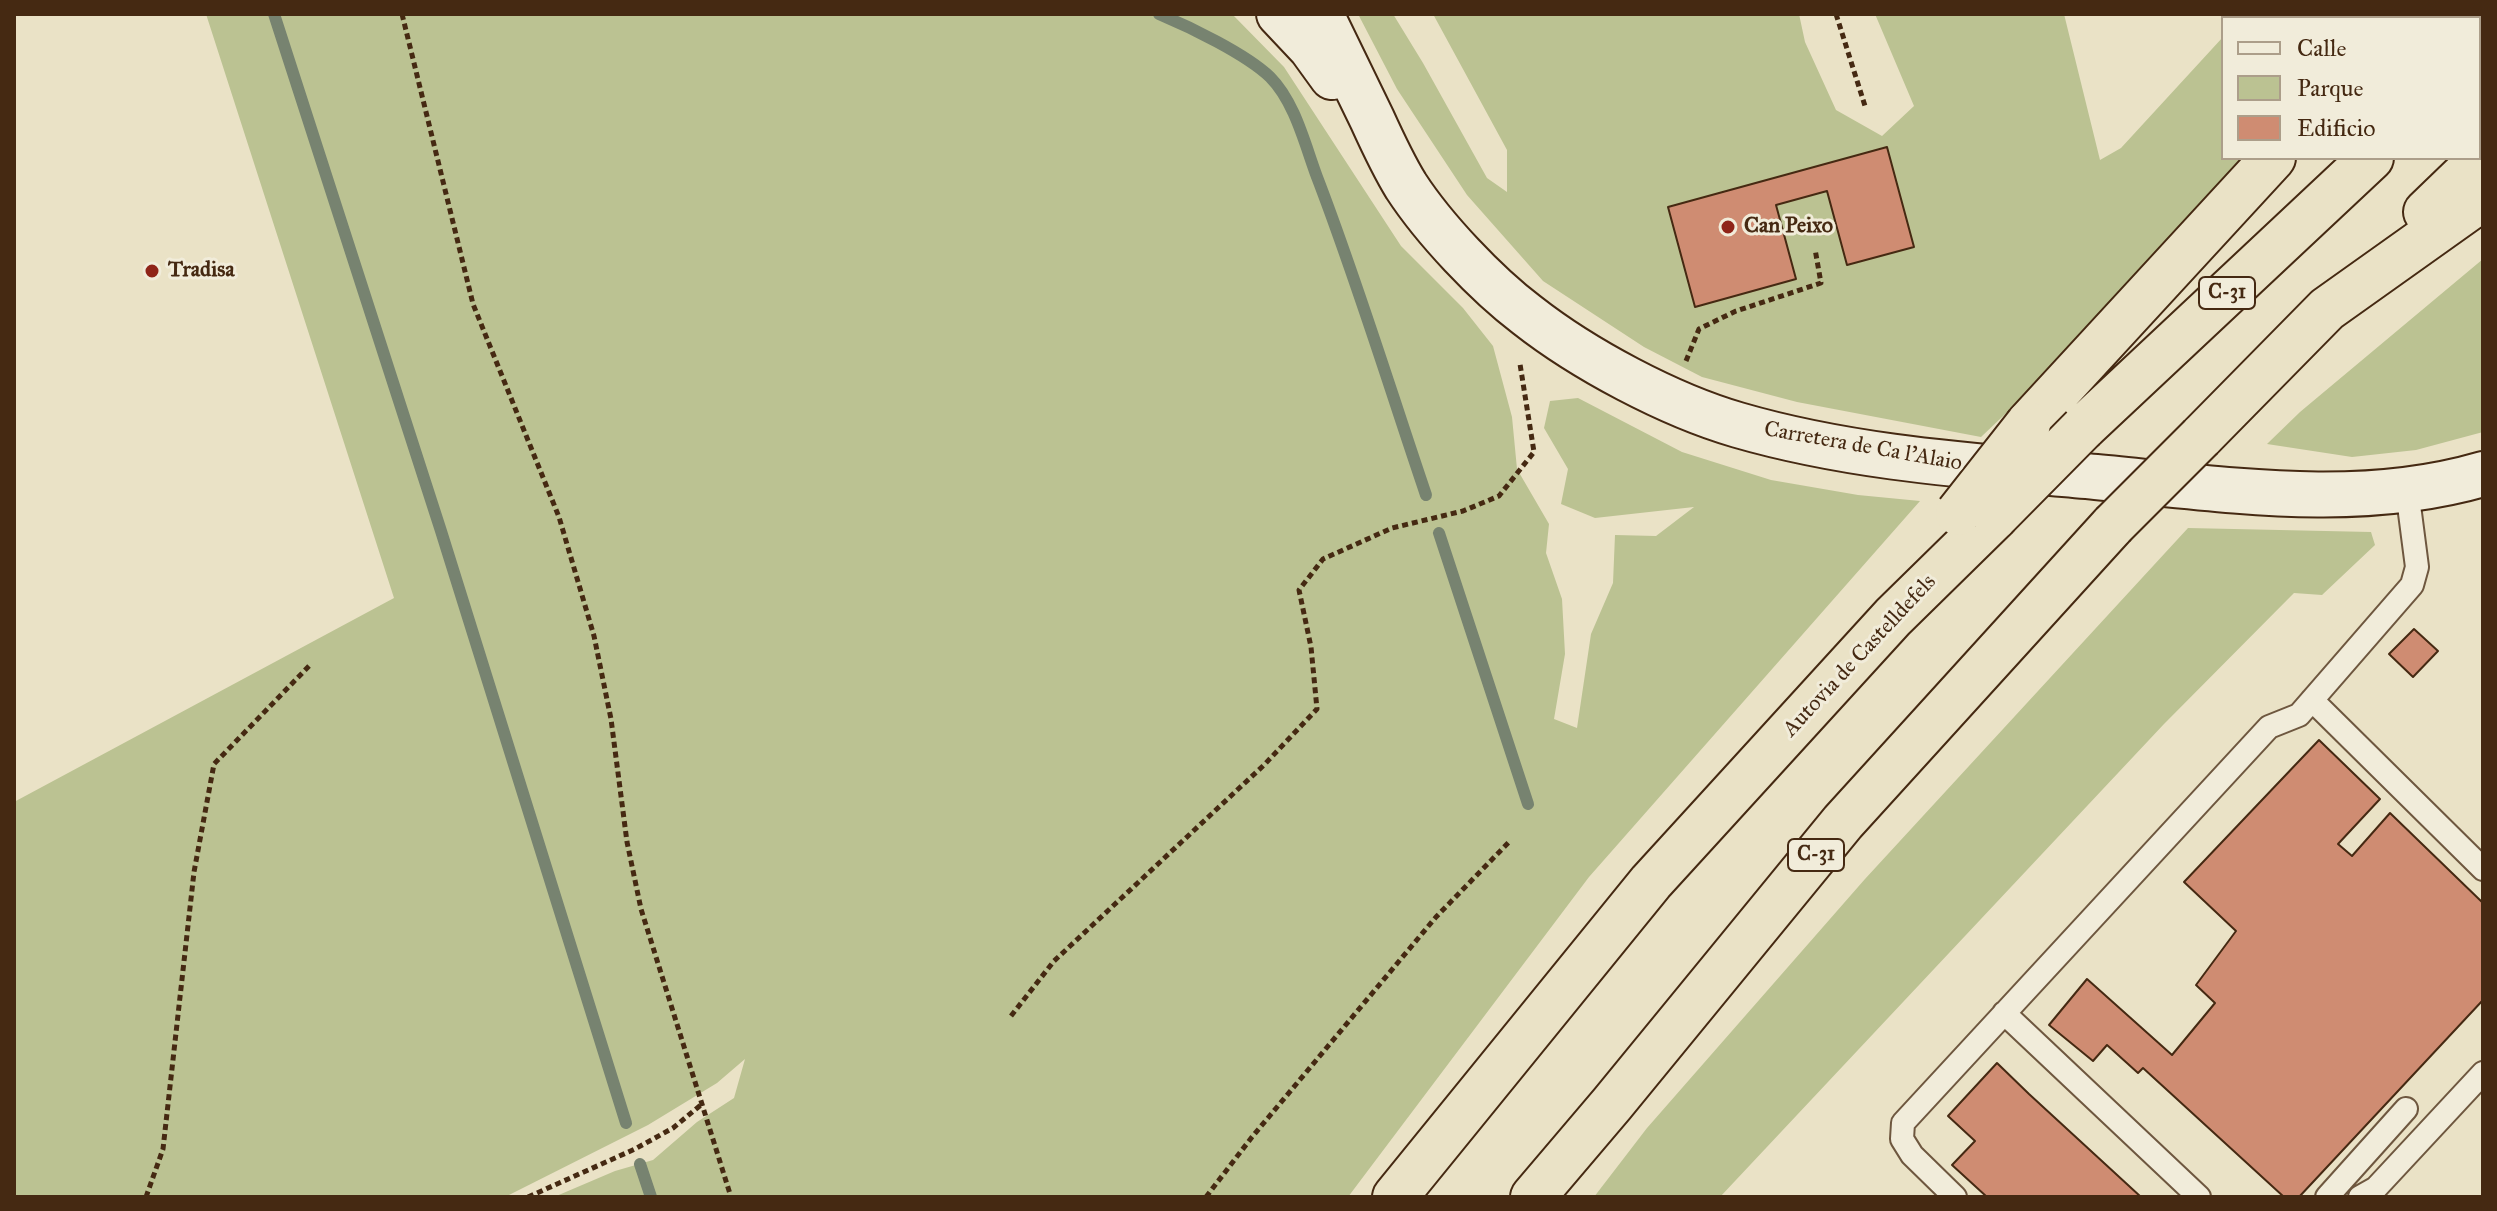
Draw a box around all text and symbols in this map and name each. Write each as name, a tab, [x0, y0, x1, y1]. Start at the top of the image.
legend	[2221, 16, 2481, 160]
text: Calle	[2297, 33, 2346, 63]
text: Parque	[2297, 73, 2364, 103]
text: Edificio	[2297, 113, 2376, 143]
place label: Can Peixo	[1744, 214, 1833, 240]
marker: Can Peixo	[1719, 218, 1737, 236]
place label: Tradisa	[168, 258, 234, 284]
marker: Tradisa	[143, 262, 161, 280]
road number: C-31	[2199, 277, 2255, 309]
street label: Carretera de Ca l'Alaio	[1762, 417, 1964, 477]
street label: Autovia de Castelldefels	[1778, 569, 1942, 743]
road number: C-31	[1788, 839, 1844, 871]

